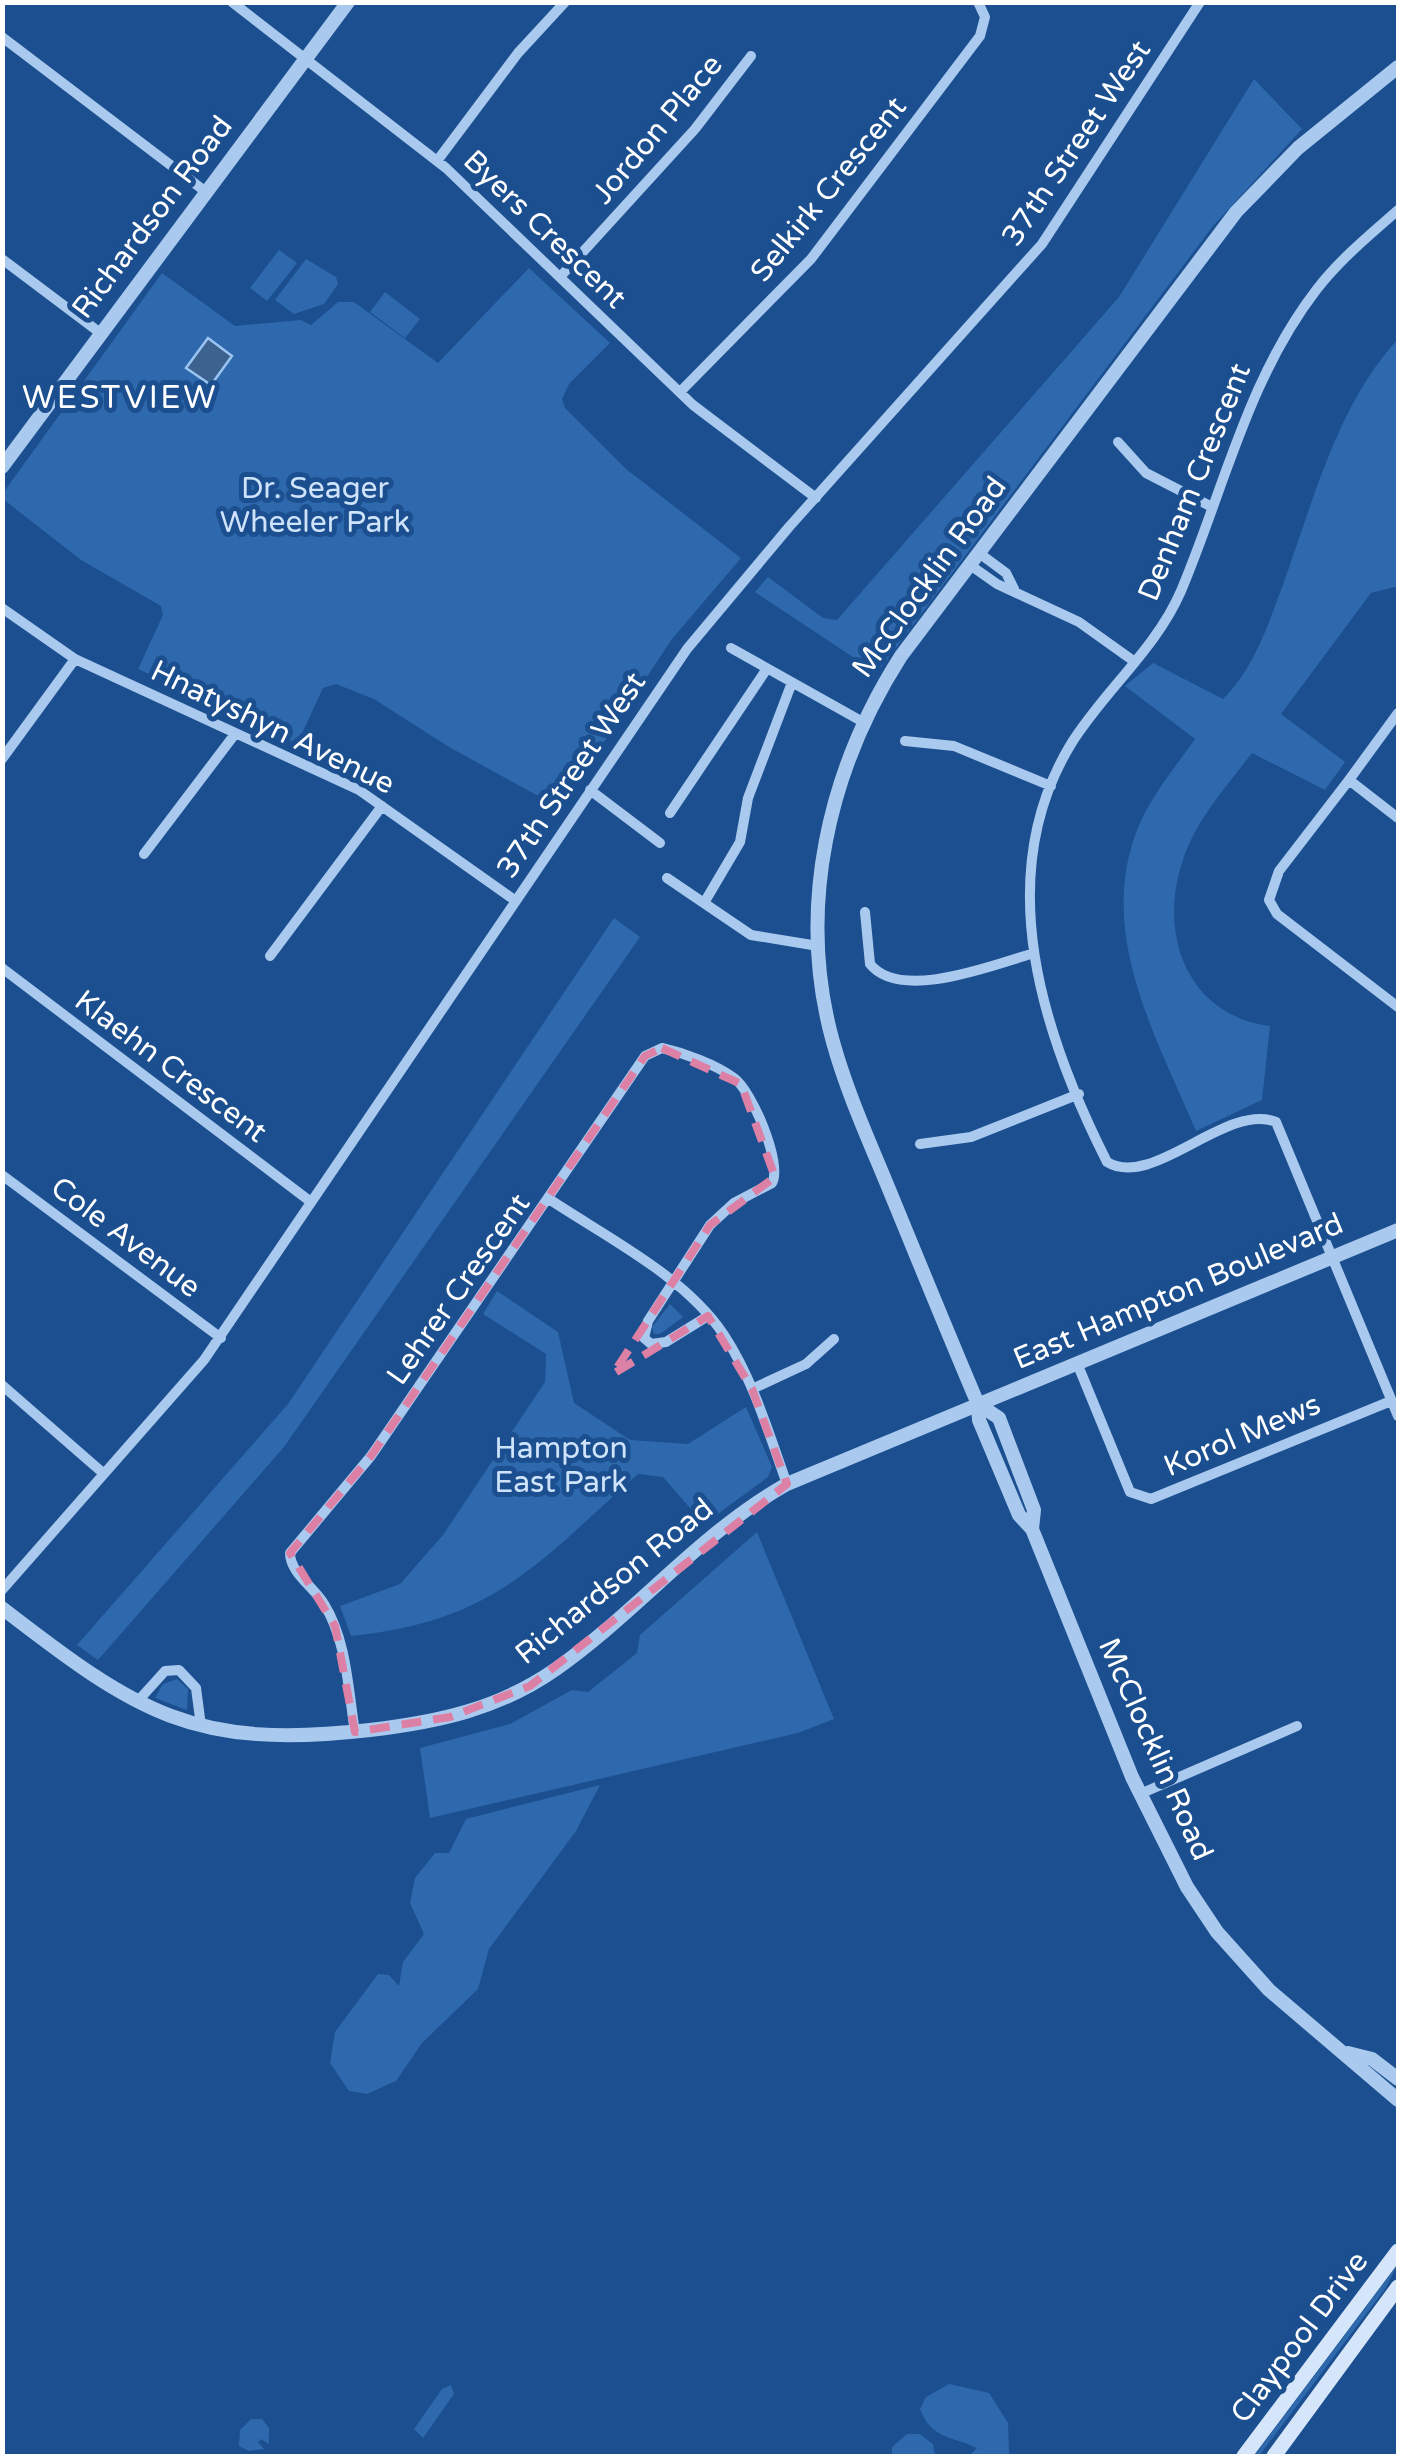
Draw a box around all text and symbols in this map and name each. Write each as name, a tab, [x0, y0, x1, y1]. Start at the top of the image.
street label: 37th Street West	[994, 33, 1159, 253]
street label: Jordon Place	[584, 47, 731, 212]
street label: Selkirk Crescent	[742, 89, 914, 289]
street label: Richardson Road	[64, 109, 241, 326]
street label: Byers Crescent	[455, 142, 634, 316]
street label: Denham Crescent	[1130, 358, 1259, 606]
district label: WESTVIEW	[22, 379, 218, 417]
park label: Dr. Seager Wheeler Park	[220, 470, 410, 541]
street label: McClocklin Road	[844, 470, 1015, 685]
street label: Hnatyshyn Avenue	[145, 652, 401, 802]
street label: 37th Street West	[489, 665, 654, 885]
street label: Klaehn Crescent	[67, 982, 274, 1151]
street label: Cole Avenue	[43, 1169, 208, 1306]
street label: Lehrer Crescent	[379, 1186, 538, 1392]
street label: East Hampton Boulevard	[1008, 1205, 1349, 1378]
street label: Korol Mews	[1158, 1386, 1326, 1485]
park label: Hampton East Park	[494, 1430, 628, 1501]
street label: Richardson Road	[508, 1490, 721, 1673]
street label: McClocklin Road	[1090, 1632, 1221, 1866]
street label: Claypool Drive	[1223, 2244, 1376, 2431]

